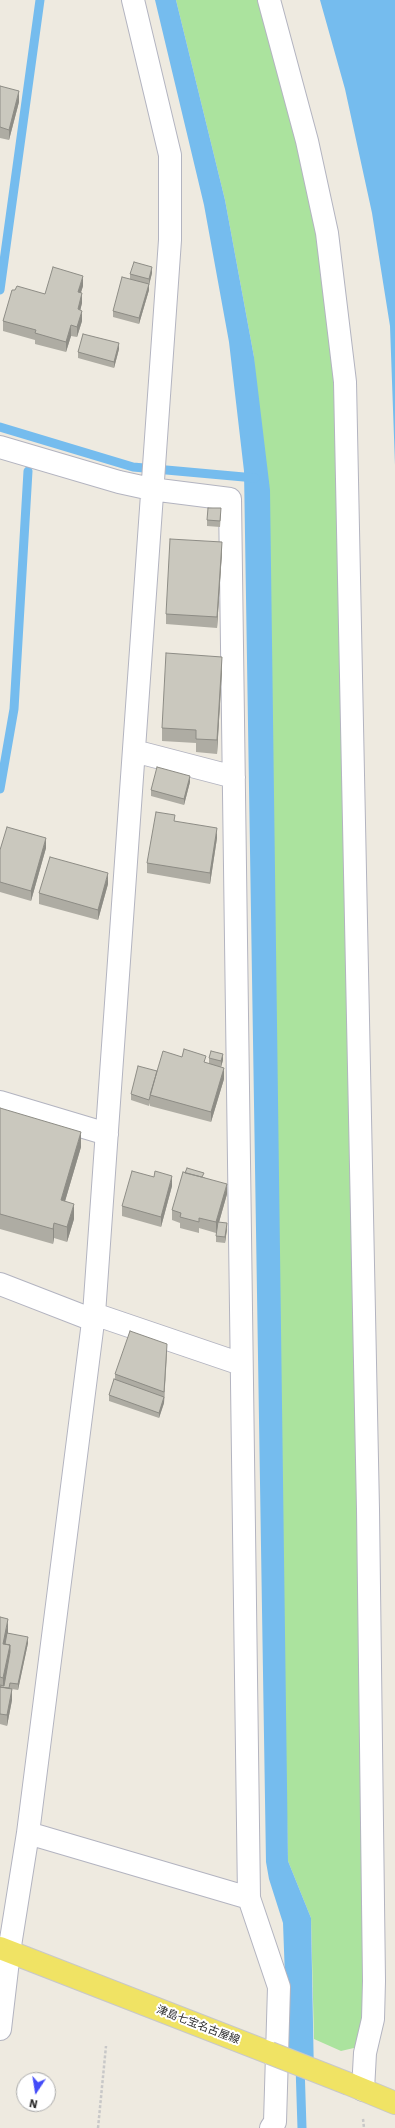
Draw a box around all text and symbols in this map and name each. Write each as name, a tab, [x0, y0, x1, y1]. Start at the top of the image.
street label: 津島七宝名古屋線	[155, 2003, 241, 2047]
north arrow	[16, 2072, 56, 2112]
text: N	[28, 2096, 39, 2110]

